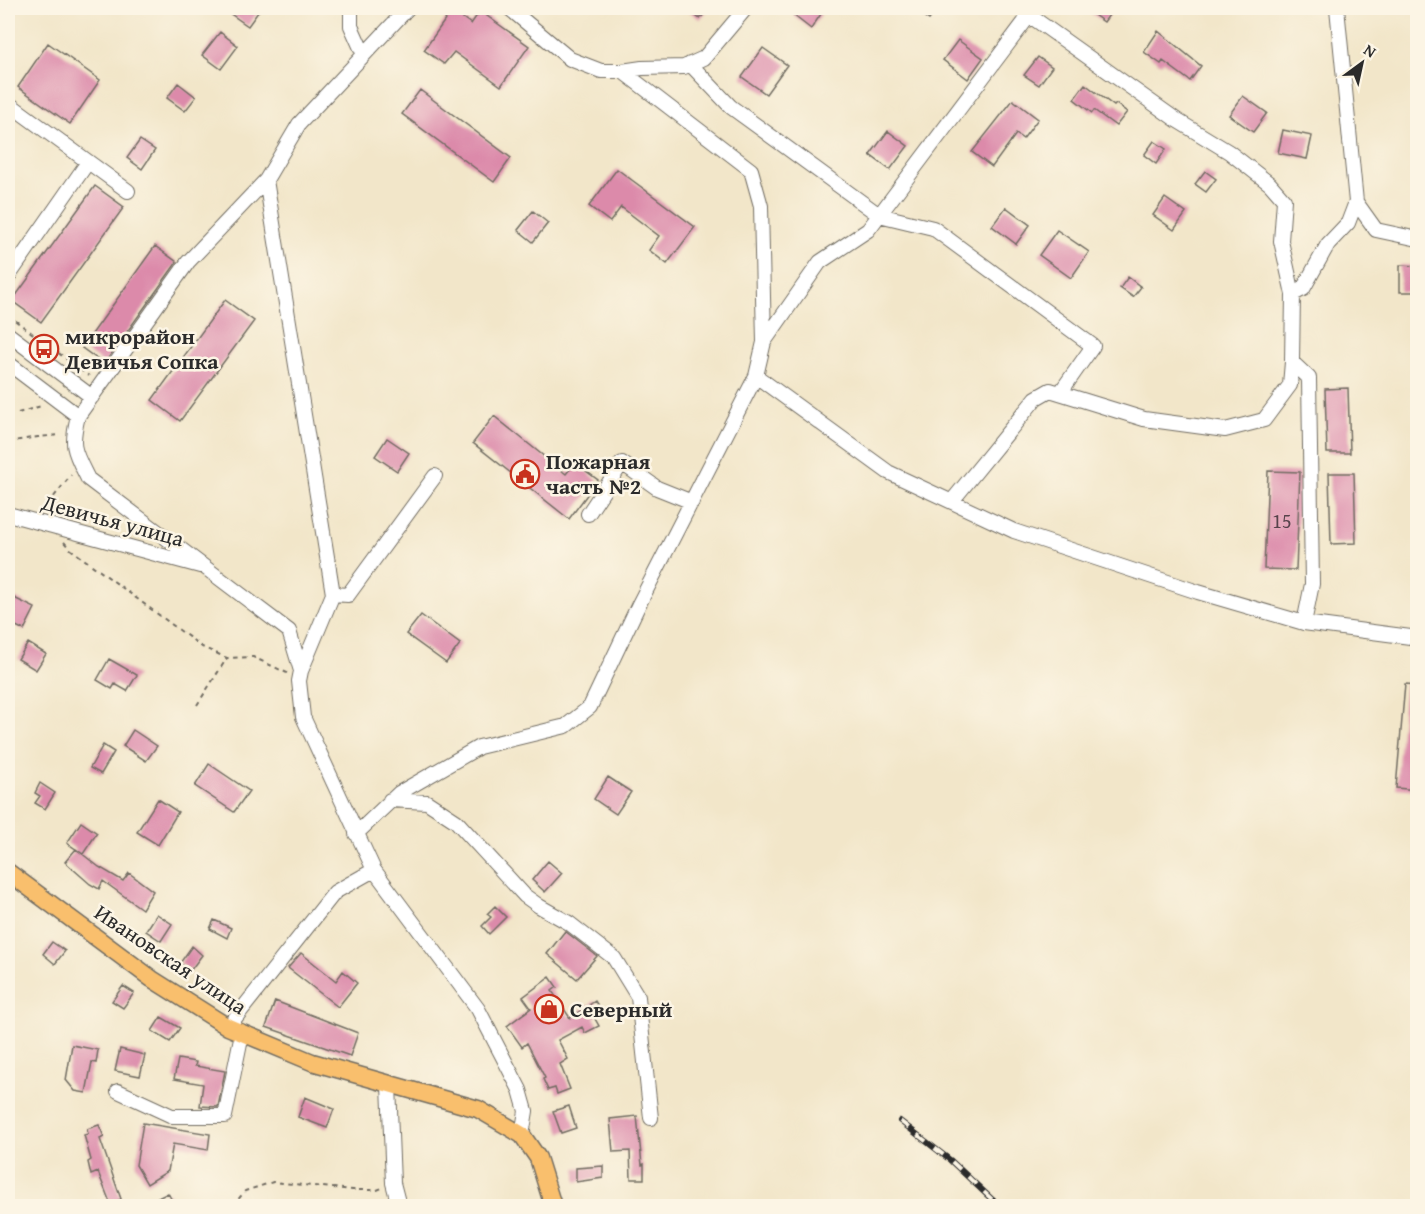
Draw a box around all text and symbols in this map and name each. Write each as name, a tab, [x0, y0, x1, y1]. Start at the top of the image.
north arrow	[1332, 33, 1392, 93]
text: N	[1359, 37, 1381, 64]
place label: микрорайон Девичья Сопка	[64, 320, 219, 377]
bus stop icon: микрорайон Девичья Сопка	[28, 333, 60, 365]
place label: Пожарная часть №2	[546, 445, 651, 502]
public building icon: Пожарная часть №2	[509, 458, 541, 490]
street label: Девичья улица	[38, 485, 188, 554]
house number: 15	[1272, 506, 1292, 535]
street label: Ивановская улица	[88, 896, 254, 1022]
shop icon: Северный	[533, 993, 565, 1025]
place label: Северный	[570, 993, 673, 1025]

